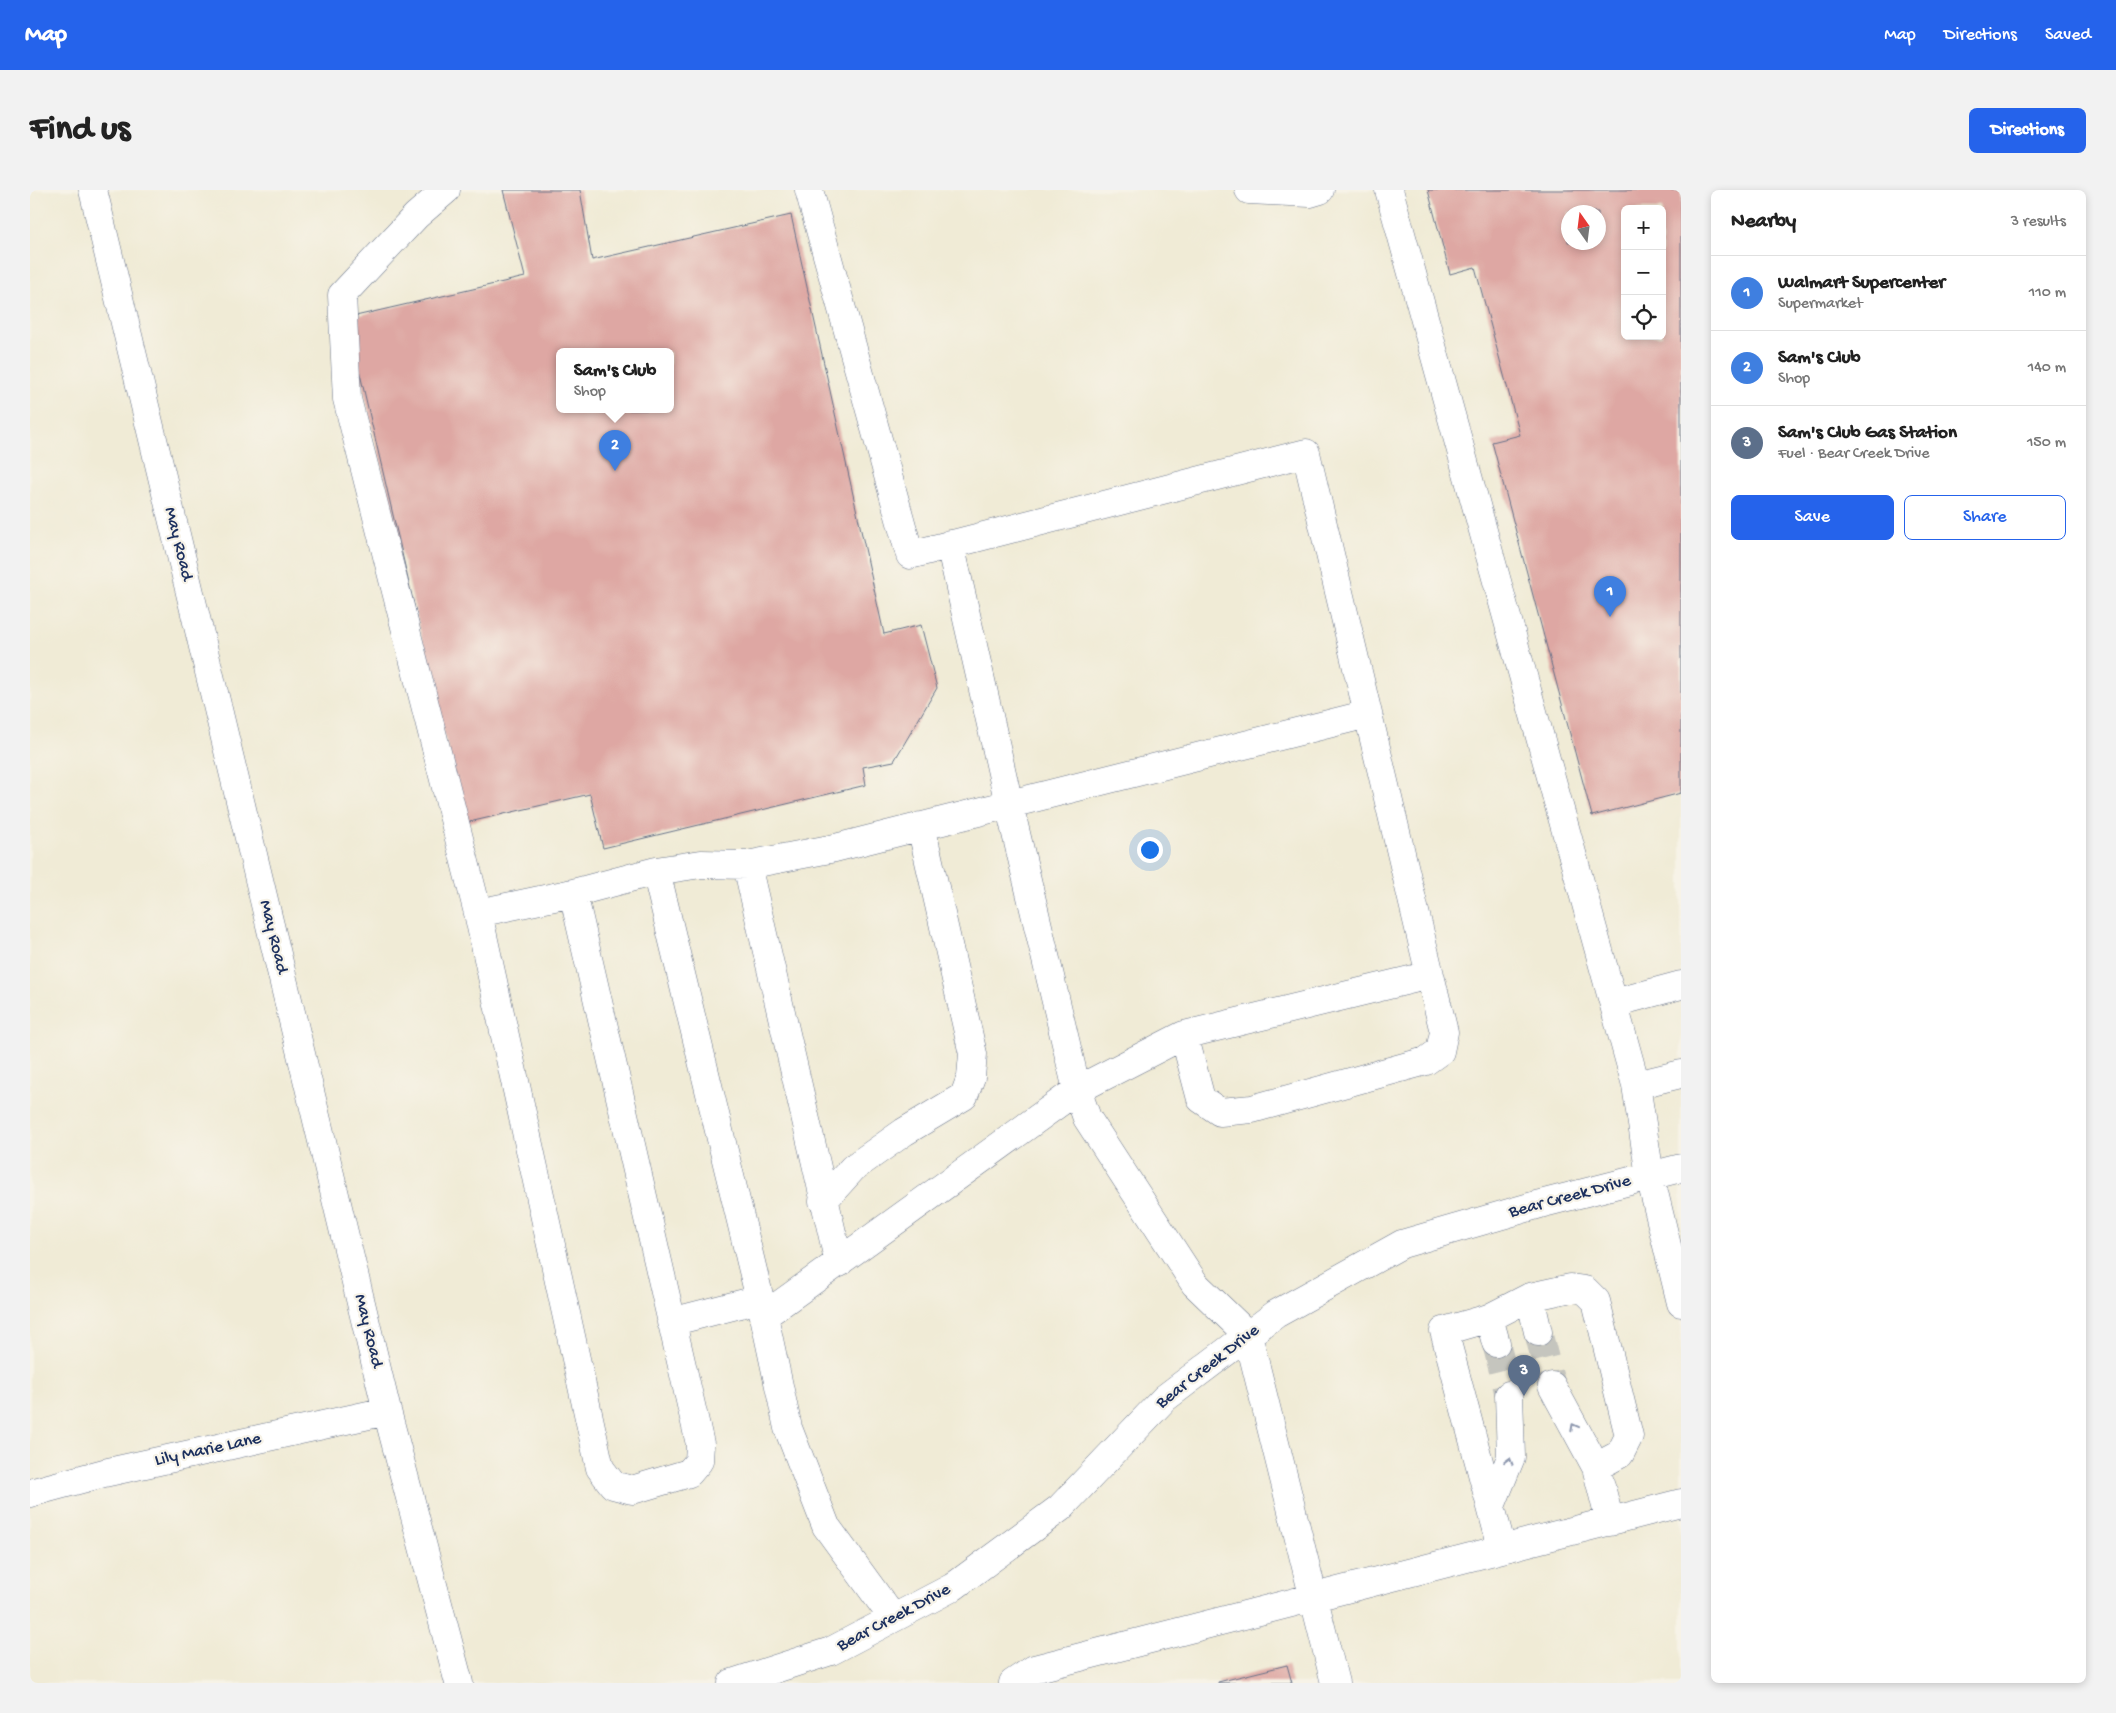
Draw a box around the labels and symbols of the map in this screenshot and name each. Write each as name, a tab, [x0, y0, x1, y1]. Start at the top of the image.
north arrow	[1561, 205, 1606, 250]
pin: 2	[599, 430, 631, 471]
street label: May Road	[159, 505, 198, 584]
pin: 1	[1594, 576, 1626, 617]
your location	[1137, 837, 1163, 863]
street label: May Road	[254, 898, 293, 977]
street label: Bear Creek Drive	[1506, 1170, 1634, 1224]
street label: May Road	[349, 1292, 388, 1371]
street label: Bear Creek Drive	[1151, 1320, 1264, 1414]
pin: 3	[1508, 1355, 1540, 1396]
one-way arrow	[1570, 1423, 1580, 1432]
street label: Lily Marie Lane	[153, 1428, 264, 1472]
one-way arrow	[1503, 1457, 1513, 1466]
street label: Bear Creek Drive	[833, 1579, 955, 1657]

